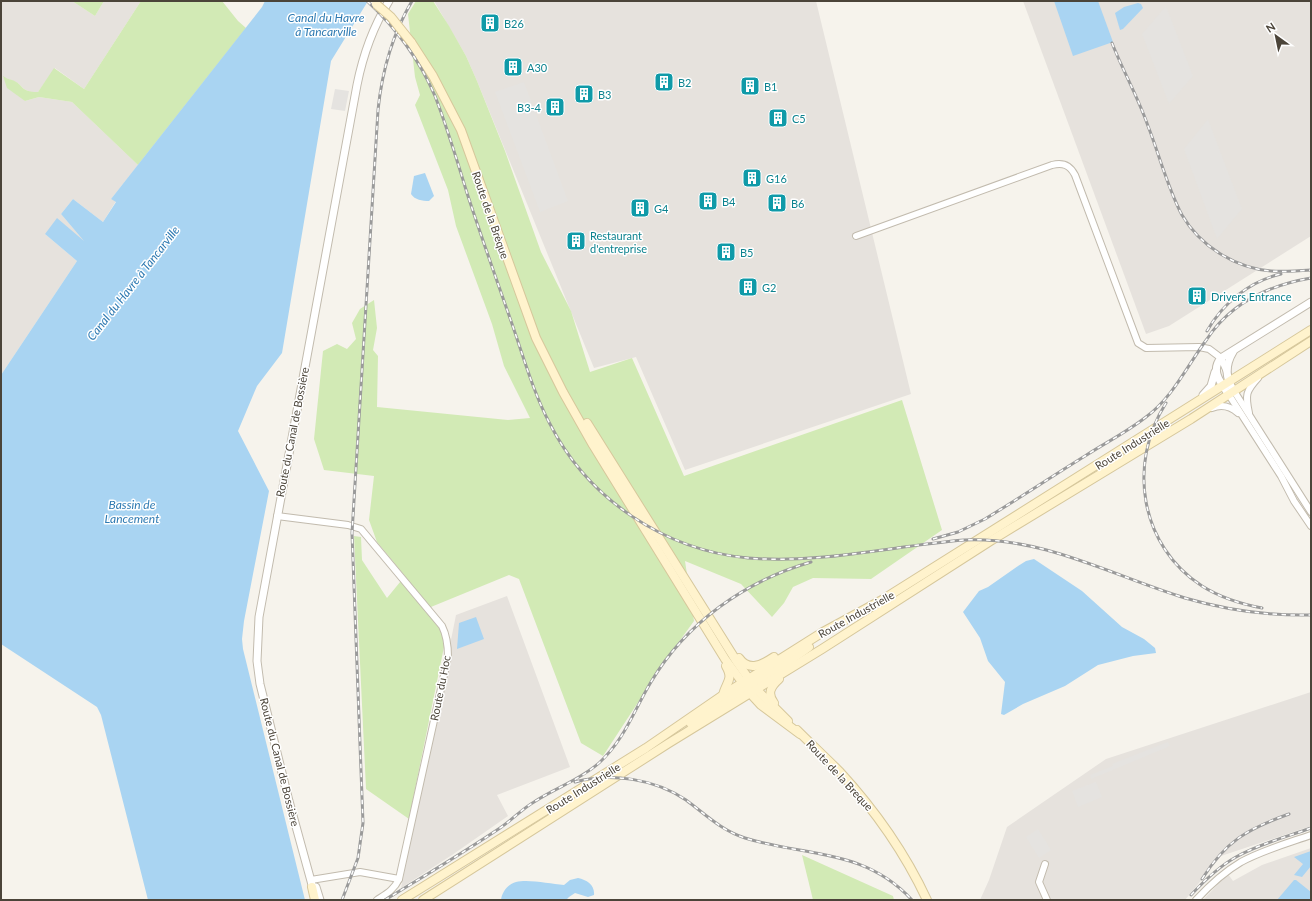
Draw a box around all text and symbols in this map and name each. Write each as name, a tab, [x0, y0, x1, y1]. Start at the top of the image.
water label: Canal du Havre à Tancarville	[288, 10, 365, 39]
building icon: B26	[479, 12, 501, 34]
north arrow	[1256, 16, 1296, 56]
place label: B26	[504, 17, 524, 30]
text: N	[1263, 19, 1277, 35]
building icon: A30	[502, 56, 524, 78]
place label: A30	[527, 61, 548, 74]
building icon: B2	[653, 71, 675, 93]
building icon: B1	[739, 75, 761, 97]
place label: B2	[678, 76, 692, 89]
place label: B1	[764, 80, 778, 93]
building icon: B3	[573, 83, 595, 105]
place label: B3	[598, 88, 612, 101]
building icon: B3-4	[544, 96, 566, 118]
place label: B3-4	[517, 101, 542, 114]
building icon: C5	[767, 107, 789, 129]
place label: C5	[792, 112, 806, 125]
building icon: G16	[741, 167, 763, 189]
street label: Route de la Brèque	[470, 169, 512, 261]
place label: G16	[766, 172, 787, 185]
building icon: B4	[697, 190, 719, 212]
building icon: B6	[766, 192, 788, 214]
place label: B4	[722, 195, 736, 208]
building icon: G4	[629, 197, 651, 219]
place label: B6	[791, 197, 805, 210]
place label: G4	[654, 202, 669, 215]
water label: Canal du Havre à Tancarville	[84, 223, 183, 343]
place label: Restaurant d'entreprise	[590, 229, 647, 255]
building icon: Restaurant d'entreprise	[565, 230, 587, 252]
building icon: B5	[715, 241, 737, 263]
place label: B5	[740, 246, 754, 259]
building icon: G2	[737, 276, 759, 298]
place label: G2	[762, 281, 776, 294]
building icon: Drivers Entrance	[1186, 285, 1208, 307]
place label: Drivers Entrance	[1211, 290, 1292, 303]
street label: Route du Canal de Bossière	[273, 366, 311, 498]
street label: Route Industrielle	[1092, 416, 1172, 472]
water label: Bassin de Lancement	[105, 497, 160, 526]
street label: Route Industrielle	[816, 588, 896, 640]
street label: Route du Hoc	[427, 654, 453, 722]
street label: Route du Canal de Bossière	[258, 696, 302, 828]
street label: Route de la Breque	[804, 737, 876, 813]
street label: Route Industrielle	[543, 760, 623, 816]

